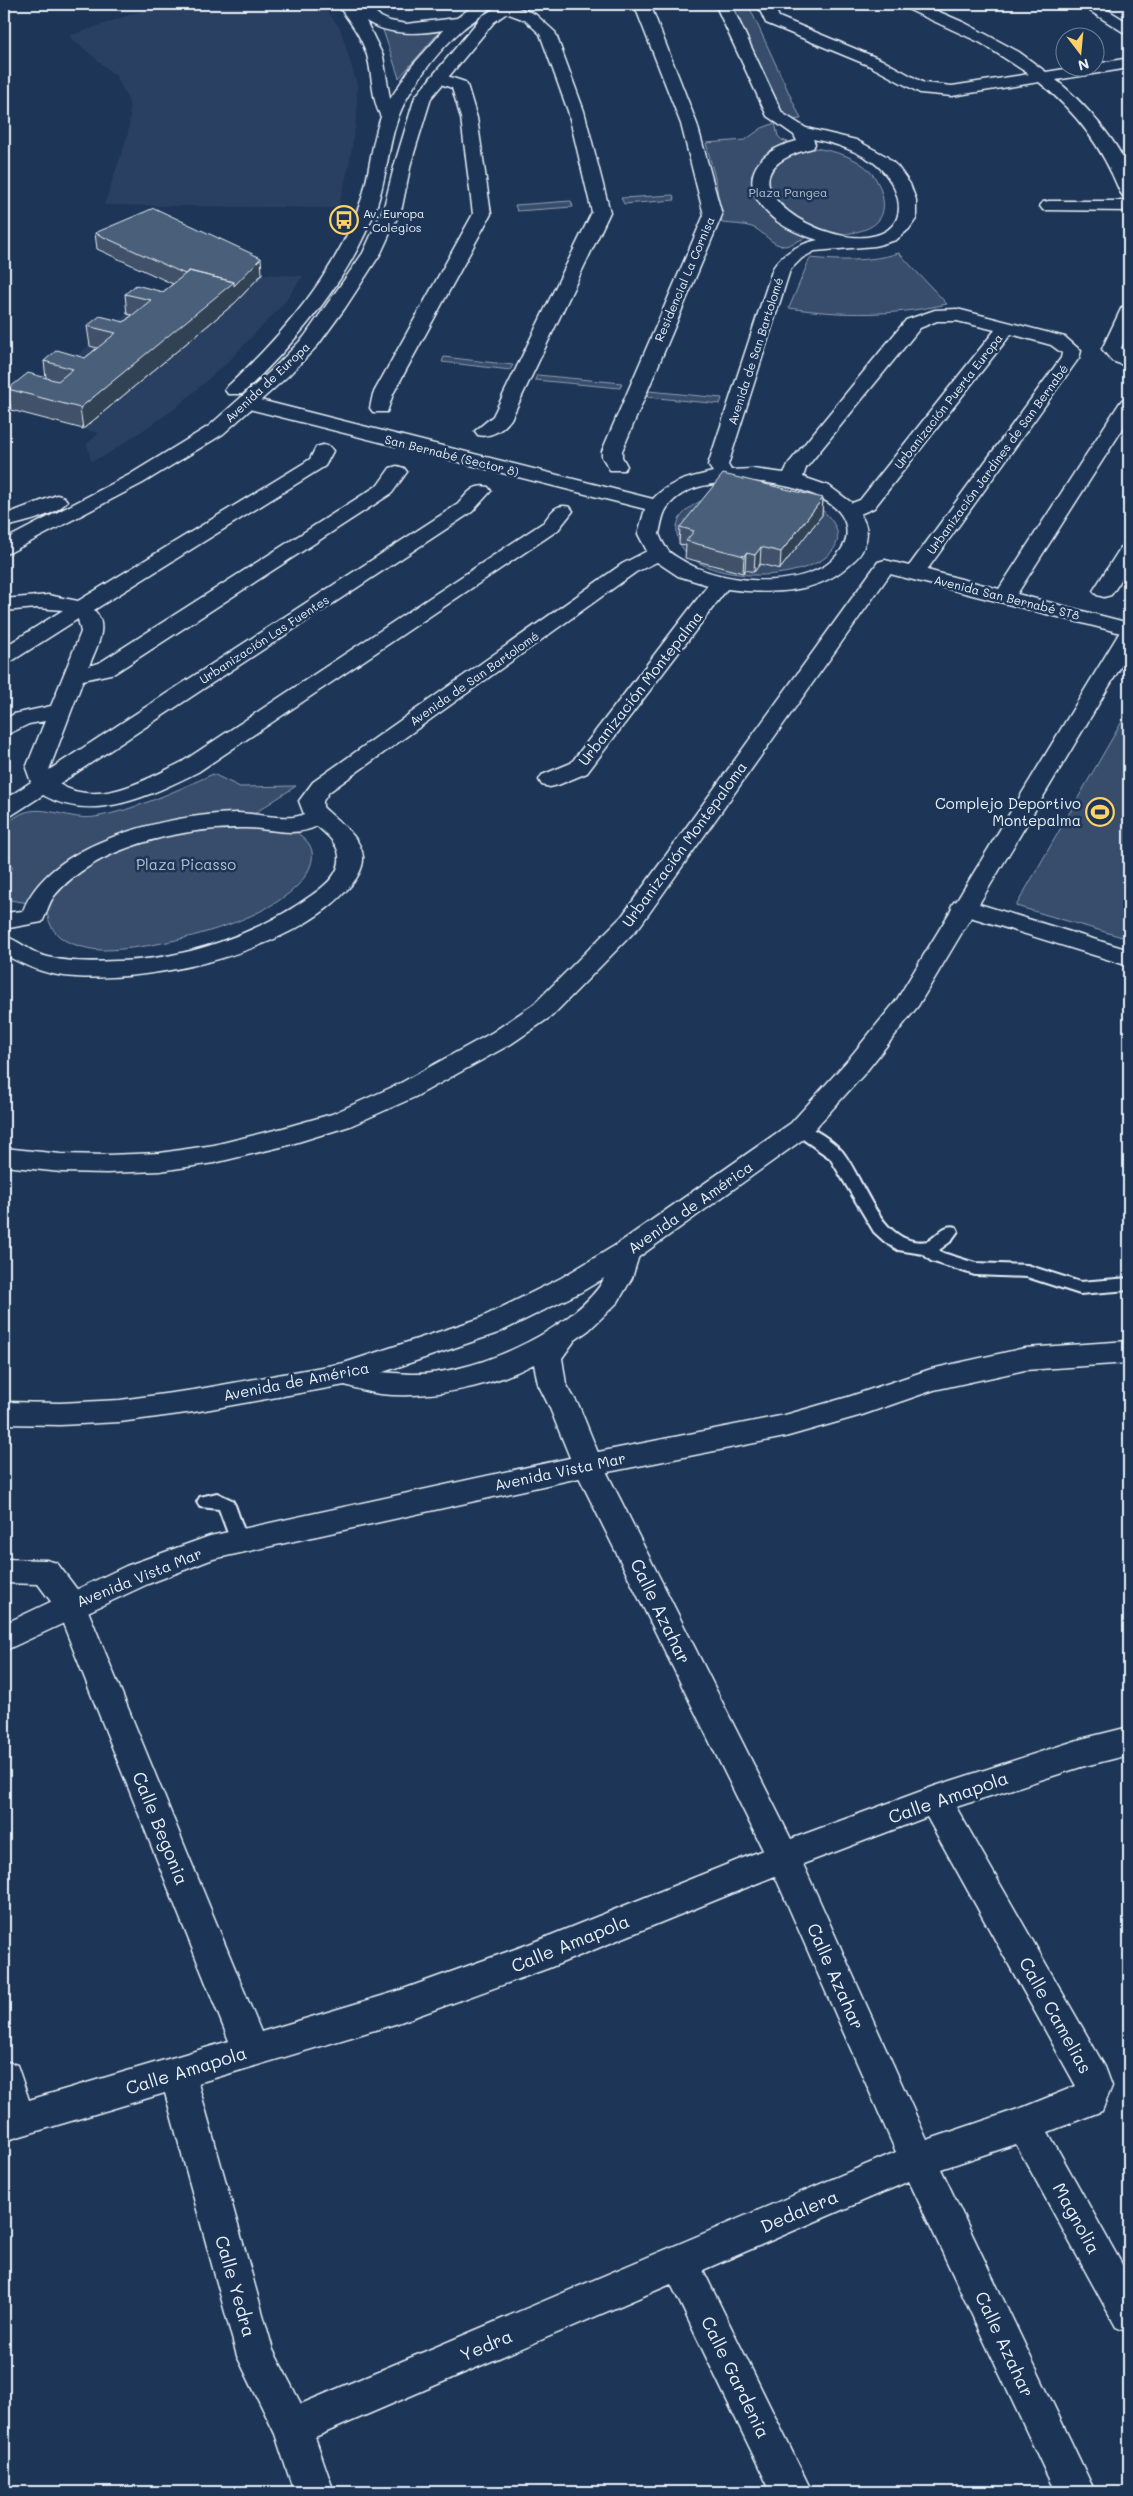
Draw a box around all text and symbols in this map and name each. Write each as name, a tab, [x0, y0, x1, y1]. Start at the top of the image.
north arrow	[1056, 28, 1106, 78]
text: N	[1076, 54, 1091, 76]
park label: Plaza Pangea	[748, 184, 828, 200]
bus stop icon: Av. Europa - Colegios	[329, 205, 359, 235]
place label: Av. Europa - Colegios	[363, 205, 425, 235]
street label: Residencial La Cornisa	[650, 214, 718, 344]
street label: Avenida de San Bartolomé	[724, 275, 786, 427]
street label: Urbanización Puerta Europa	[890, 330, 1006, 472]
street label: Avenida de Europa	[221, 338, 313, 426]
street label: Urbanización Jardines de San Bernabé	[923, 361, 1071, 557]
street label: San Bernabé (Sector 8)	[383, 431, 521, 479]
street label: Avenida San Bernabé ST8	[933, 571, 1081, 623]
street label: Urbanización Las Fuentes	[196, 591, 332, 687]
street label: Urbanización Montepalma	[573, 607, 707, 769]
street label: Avenida de San Bartolomé	[406, 627, 542, 729]
street label: Urbanización Montepaloma	[617, 757, 751, 931]
place label: Complejo Deportivo Montepalma	[935, 793, 1081, 830]
sports icon: Complejo Deportivo Montepalma	[1085, 797, 1115, 827]
park label: Plaza Picasso	[136, 854, 236, 874]
street label: Avenida de América	[624, 1156, 756, 1258]
street label: Avenida de América	[221, 1357, 371, 1405]
street label: Avenida Vista Mar	[492, 1447, 628, 1495]
street label: Avenida Vista Mar	[73, 1543, 205, 1611]
street label: Calle Azahar	[625, 1554, 697, 1668]
street label: Calle Amapola	[885, 1765, 1011, 1829]
street label: Calle Begonia	[127, 1768, 195, 1888]
street label: Calle Amapola	[507, 1908, 633, 1978]
street label: Calle Azahar	[802, 1919, 870, 2033]
street label: Calle Camelias	[1014, 1953, 1098, 2077]
street label: Calle Amapola	[122, 2040, 250, 2100]
street label: Magnolia	[1048, 2178, 1106, 2258]
street label: Dedalera	[757, 2184, 841, 2238]
street label: Calle Yedra	[210, 2232, 262, 2340]
street label: Calle Azahar	[970, 2287, 1040, 2401]
street label: Calle Gardenia	[696, 2312, 776, 2442]
street label: Yedra	[456, 2323, 516, 2367]

